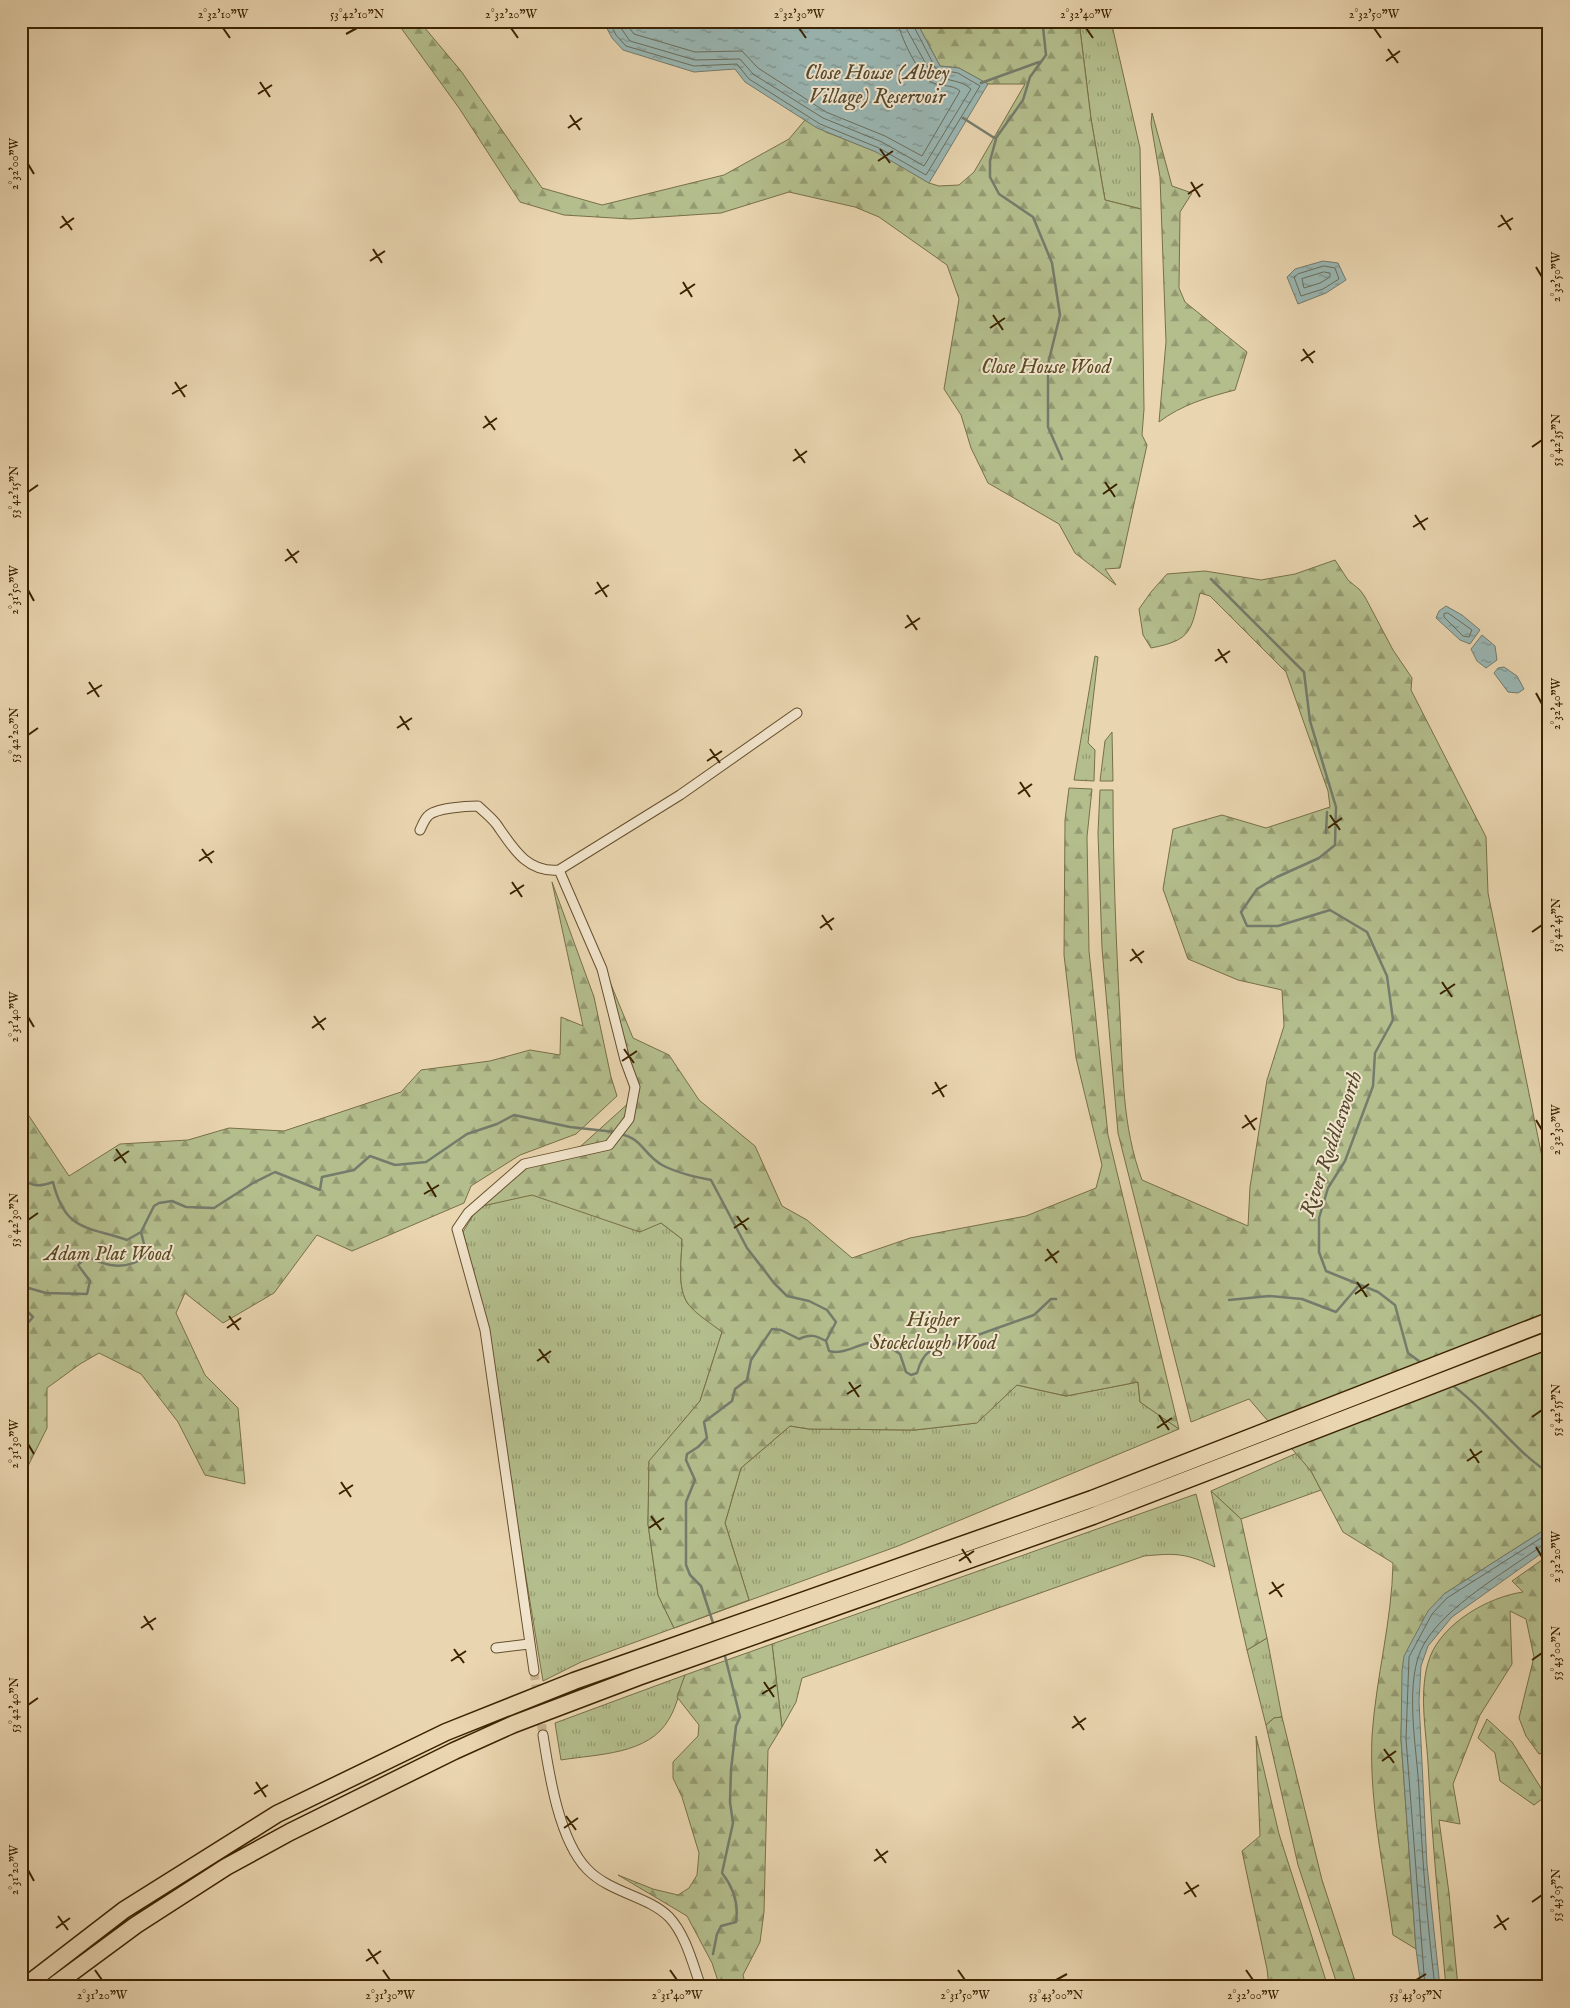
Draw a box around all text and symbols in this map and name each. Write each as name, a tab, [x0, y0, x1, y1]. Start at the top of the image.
text: 2°32'10"W	[198, 7, 249, 22]
text: 53°42'10"N	[330, 7, 385, 22]
text: 2°32'20"W	[485, 7, 537, 22]
text: 2°32'30"W	[774, 7, 825, 22]
text: 2°32'40"W	[1060, 7, 1113, 22]
text: 2°32'50"W	[1349, 7, 1400, 22]
water label: Close House (Abbey Village) Reservoir	[805, 60, 949, 111]
text: 2°32'00"W	[7, 137, 22, 190]
text: 2°32'50"W	[1549, 251, 1564, 302]
park label: Close House Wood	[981, 355, 1112, 380]
text: 53°42'35"N	[1549, 413, 1564, 466]
text: 53°42'15"N	[7, 465, 22, 518]
text: 2°31'50"W	[7, 565, 22, 615]
text: 2°32'40"W	[1549, 677, 1564, 730]
text: 53°42'20"N	[7, 707, 22, 763]
text: 53°42'45"N	[1549, 897, 1564, 952]
text: 2°31'40"W	[7, 991, 22, 1042]
water label: River Roddlesworth	[1295, 1068, 1369, 1220]
text: 2°32'30"W	[1549, 1104, 1564, 1155]
text: 53°42'30"N	[7, 1192, 22, 1247]
park label: Adam Plat Wood	[42, 1242, 173, 1267]
park label: Higher Stockclough Wood	[870, 1308, 998, 1357]
text: 53°42'55"N	[1549, 1383, 1564, 1436]
text: 2°31'30"W	[7, 1419, 22, 1469]
text: 2°32'20"W	[1549, 1531, 1564, 1583]
text: 53°43'00"N	[1549, 1625, 1564, 1680]
text: 53°42'40"N	[7, 1677, 22, 1733]
text: 2°31'20"W	[7, 1844, 22, 1895]
text: 53°43'05"N	[1549, 1868, 1564, 1921]
text: 2°31'20"W	[77, 1988, 128, 2003]
text: 2°31'30"W	[365, 1988, 415, 2003]
text: 2°31'40"W	[652, 1988, 703, 2003]
text: 2°31'50"W	[940, 1988, 990, 2003]
text: 53°43'00"N	[1029, 1988, 1084, 2003]
text: 2°32'00"W	[1227, 1988, 1280, 2003]
text: 53°43'05"N	[1390, 1988, 1443, 2003]

